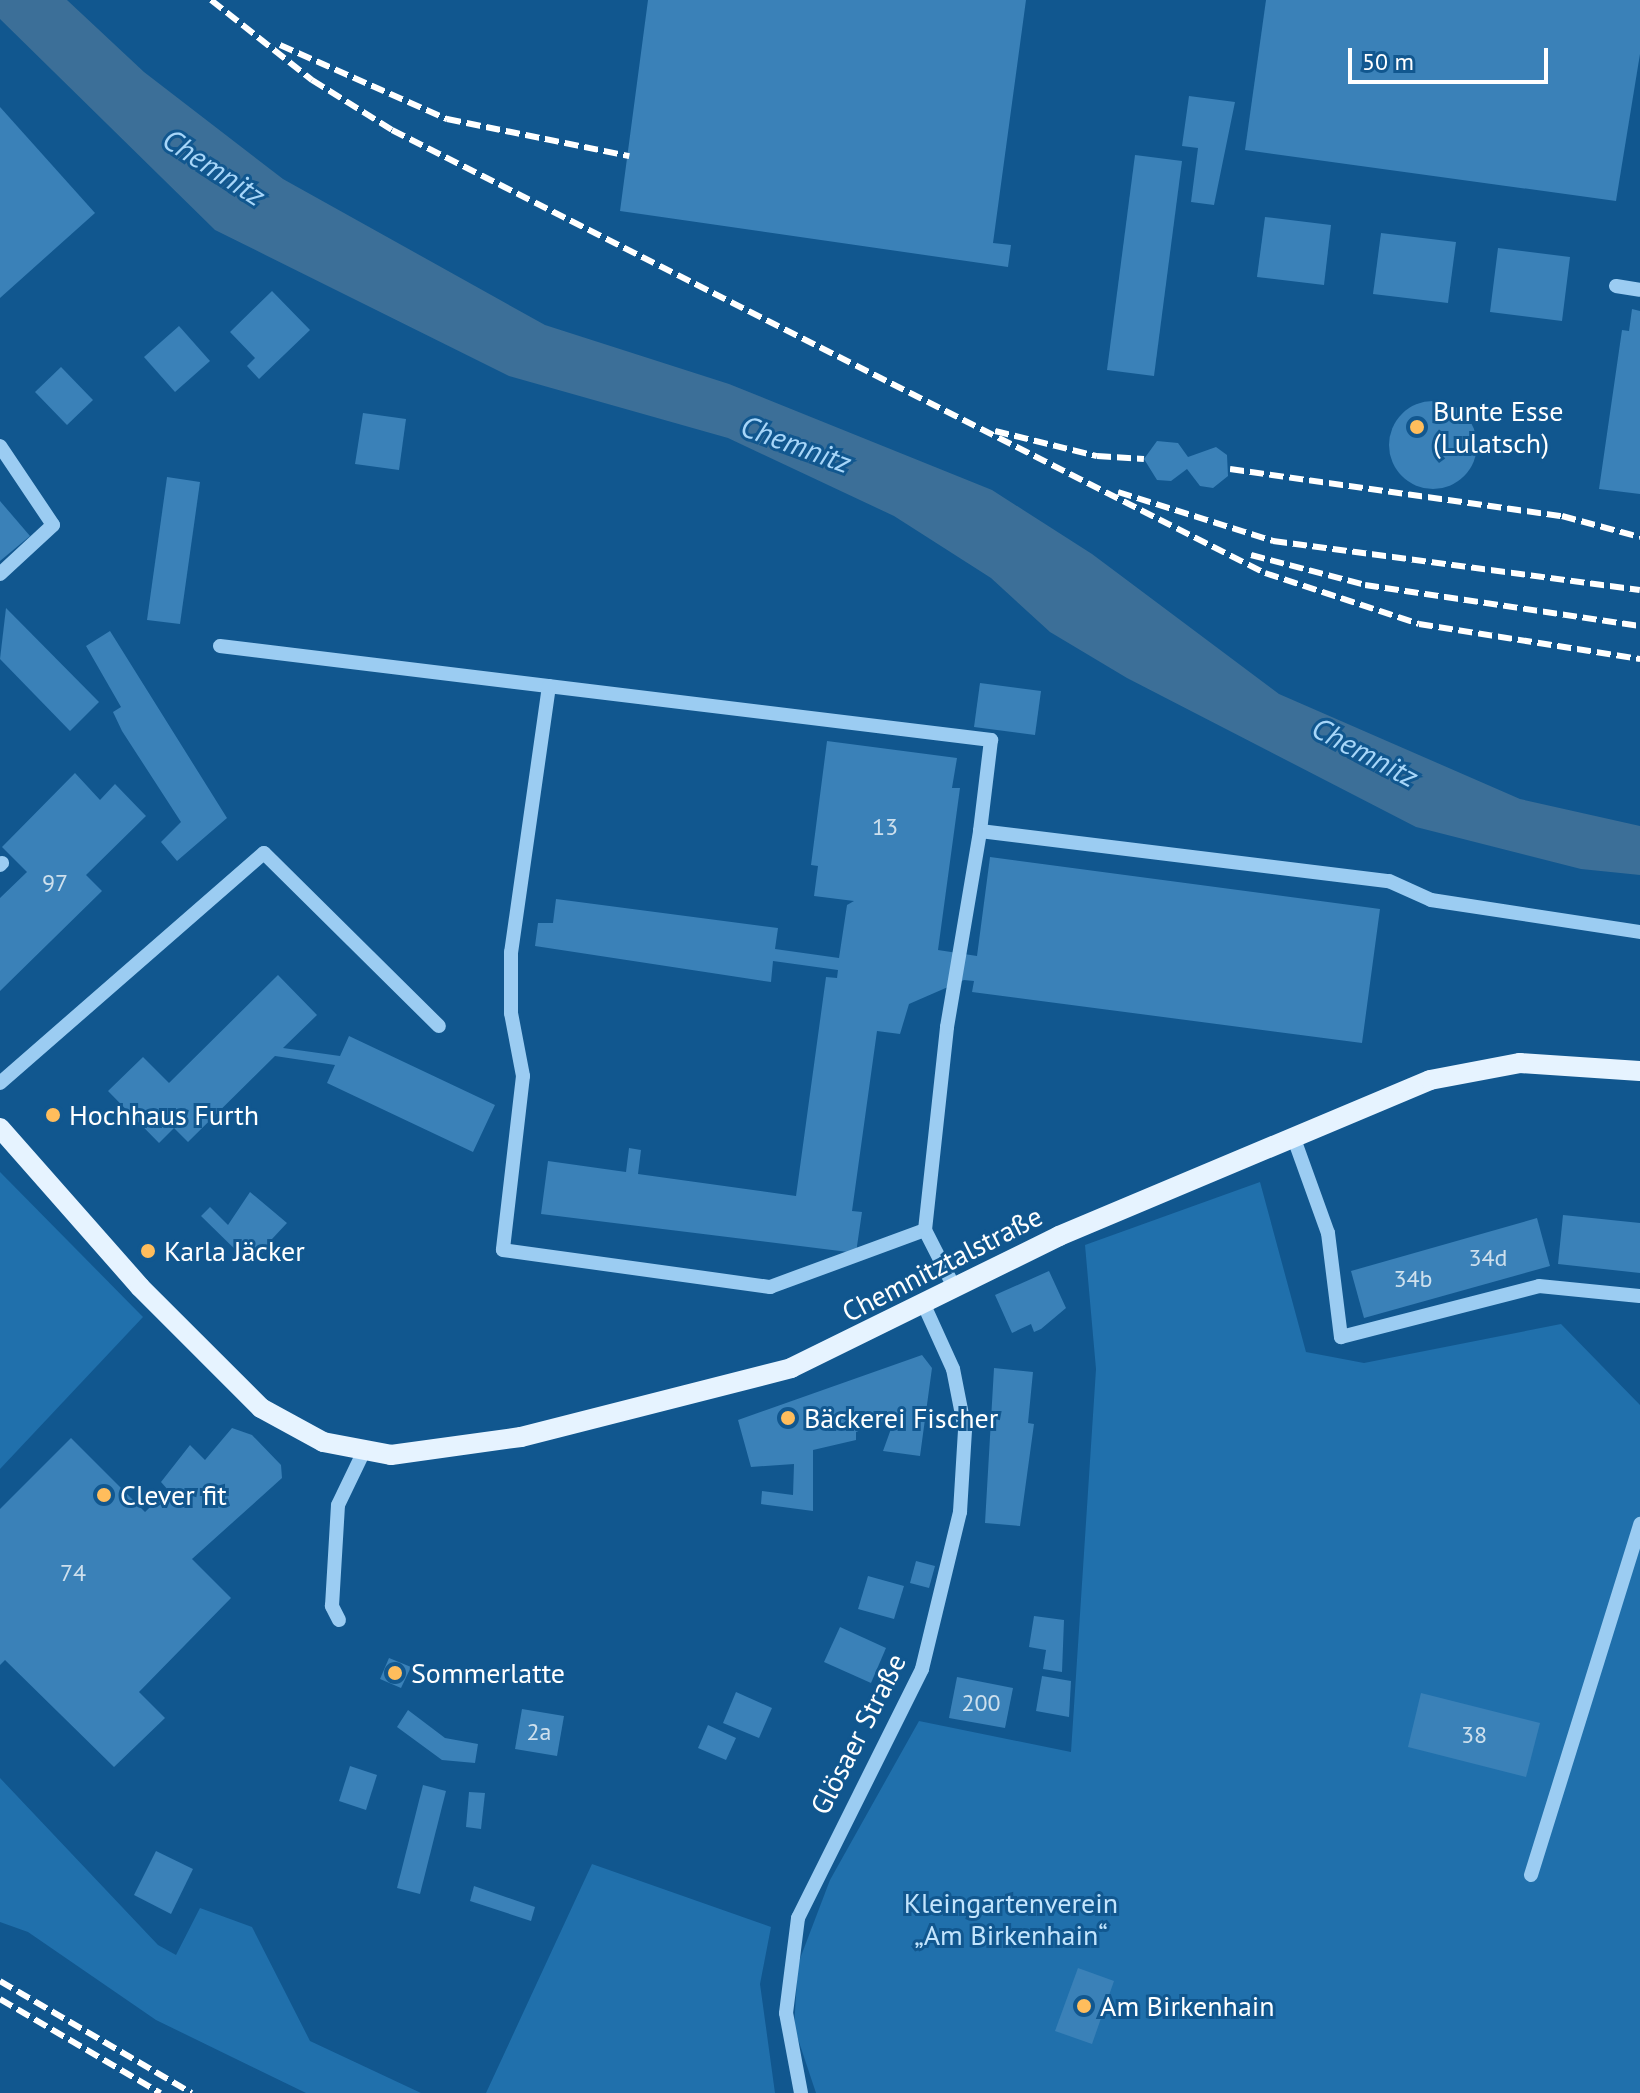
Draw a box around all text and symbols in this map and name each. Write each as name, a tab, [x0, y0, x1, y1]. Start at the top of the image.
scale bar	[1352, 32, 1552, 82]
text: 50 m	[1362, 46, 1414, 77]
water label: Chemnitz	[156, 121, 272, 213]
place label: Bunte Esse (Lulatsch)	[1433, 394, 1563, 460]
water label: Chemnitz	[736, 407, 856, 481]
marker: Bunte Esse (Lulatsch)	[1408, 418, 1426, 436]
water label: Chemnitz	[1306, 709, 1424, 795]
house number: 13	[872, 813, 898, 841]
house number: 97	[42, 869, 68, 897]
place label: Hochhaus Furth	[69, 1098, 259, 1132]
marker: Hochhaus Furth	[44, 1106, 62, 1124]
street label: Chemnitztalstraße	[836, 1199, 1048, 1329]
place label: Karla Jäcker	[164, 1234, 305, 1268]
marker: Karla Jäcker	[139, 1242, 157, 1260]
house number: 34d	[1468, 1244, 1508, 1272]
house number: 34b	[1393, 1265, 1433, 1293]
place label: Bäckerei Fischer	[804, 1401, 998, 1435]
marker: Bäckerei Fischer	[779, 1409, 797, 1427]
place label: Clever fit	[120, 1478, 227, 1512]
marker: Clever fit	[95, 1486, 113, 1504]
house number: 74	[60, 1559, 86, 1587]
street label: Glösaer Straße	[803, 1648, 913, 1820]
place label: Sommerlatte	[411, 1656, 565, 1690]
marker: Sommerlatte	[386, 1664, 404, 1682]
house number: 200	[961, 1689, 1001, 1717]
house number: 2a	[527, 1718, 551, 1746]
house number: 38	[1461, 1721, 1487, 1749]
park label: Kleingartenverein „Am Birkenhain“	[904, 1886, 1118, 1952]
place label: Am Birkenhain	[1100, 1989, 1275, 2023]
marker: Am Birkenhain	[1075, 1997, 1093, 2015]

